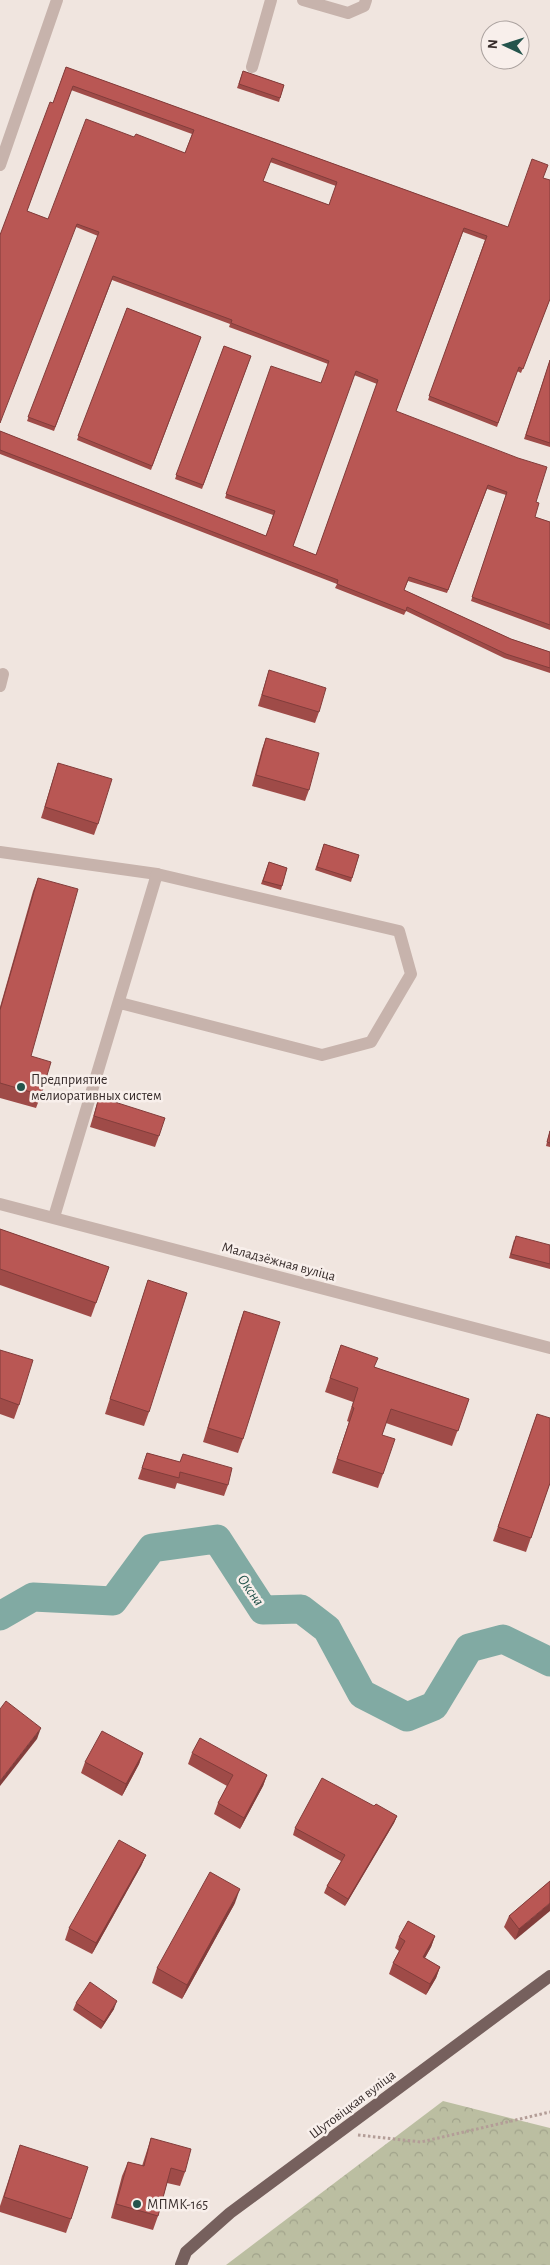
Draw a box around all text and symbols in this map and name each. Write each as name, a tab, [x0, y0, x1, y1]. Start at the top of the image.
north arrow	[480, 20, 530, 70]
text: N	[486, 39, 500, 50]
place label: Предприятие мелиоративных систем	[31, 1073, 162, 1103]
marker: Предприятие мелиоративных систем	[15, 1081, 27, 1093]
street label: Маладзёжная вуліца	[220, 1240, 338, 1284]
water label: Оксна	[235, 1572, 267, 1609]
street label: Шутовіцкая вуліца	[307, 2068, 399, 2142]
marker: МПМК-165	[131, 2198, 143, 2210]
place label: МПМК-165	[147, 2198, 208, 2212]

